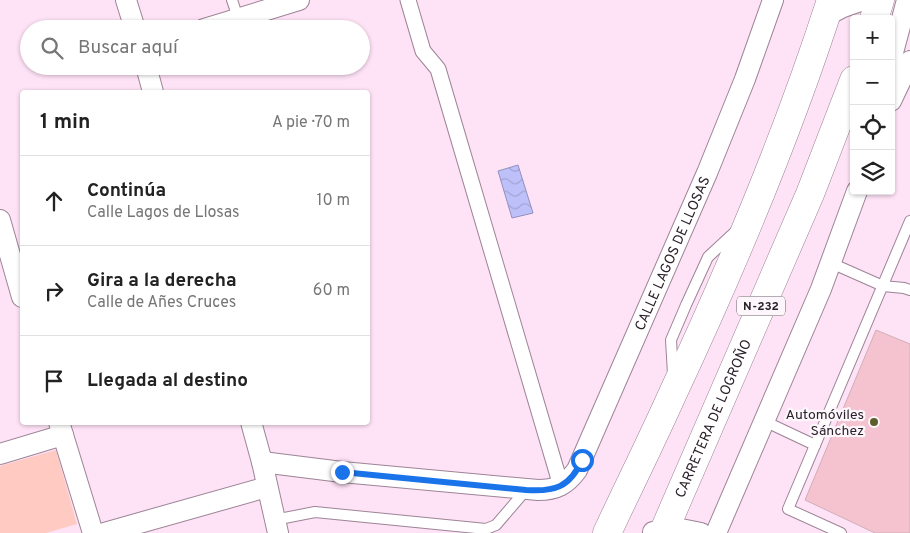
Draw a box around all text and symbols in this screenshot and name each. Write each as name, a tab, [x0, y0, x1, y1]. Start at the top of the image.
map controls	[850, 15, 895, 195]
button: +	[850, 15, 895, 60]
search box	[20, 20, 370, 75]
icon: search	[38, 34, 66, 62]
text: Buscar aquí	[78, 36, 178, 60]
button: −	[850, 60, 895, 105]
button: locate	[850, 105, 895, 150]
text: 1 min	[40, 109, 90, 136]
text: A pie · 70 m	[272, 113, 350, 133]
button: layers	[850, 150, 895, 195]
street label: CALLE LAGOS DE LLOSAS	[632, 174, 714, 334]
text: Continúa	[87, 179, 166, 203]
icon: ahead	[40, 187, 68, 215]
text: 10 m	[316, 191, 350, 211]
text: Calle Lagos de Llosas	[87, 203, 240, 223]
text: Gira a la derecha	[87, 269, 237, 293]
icon: right	[40, 277, 68, 305]
text: 60 m	[313, 281, 350, 301]
text: Calle de Añes Cruces	[87, 293, 236, 313]
road number: N-232	[737, 296, 785, 316]
street label: CARRETERA DE LOGROÑO	[672, 337, 756, 501]
icon: arrive	[40, 367, 68, 395]
text: Llegada al destino	[87, 369, 248, 393]
place label: Automóviles Sánchez	[786, 407, 864, 440]
marker: Automóviles Sánchez	[868, 416, 880, 428]
route start	[571, 449, 594, 472]
route end	[331, 461, 354, 484]

